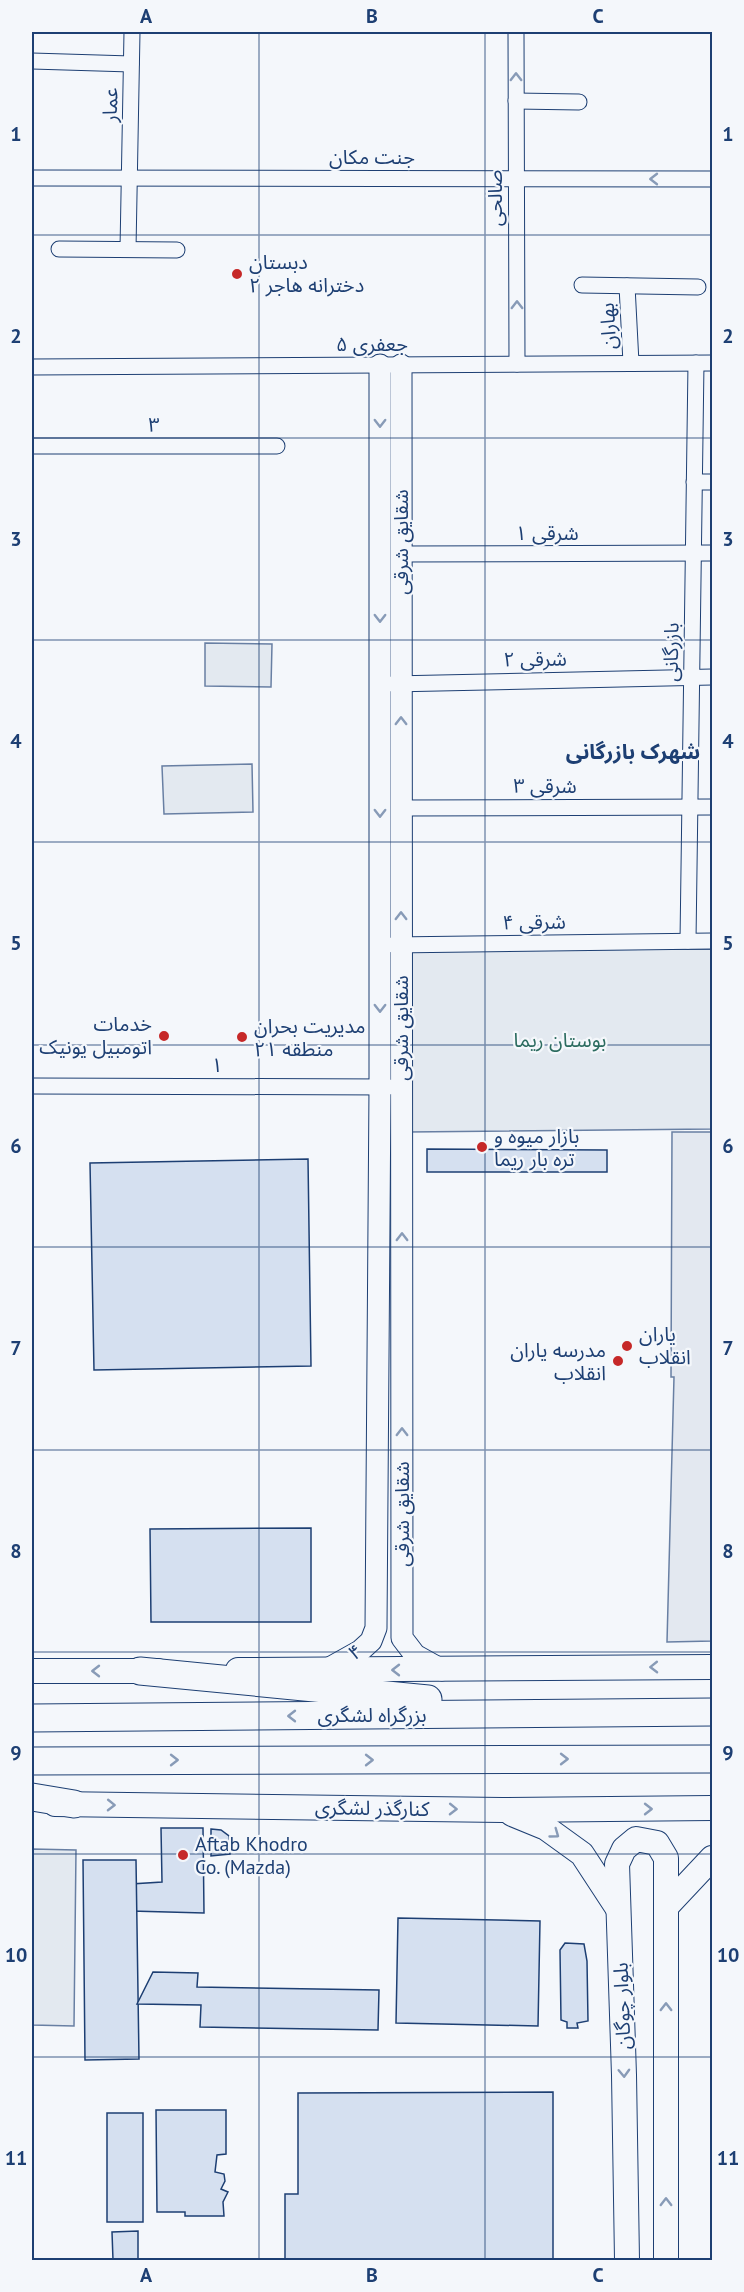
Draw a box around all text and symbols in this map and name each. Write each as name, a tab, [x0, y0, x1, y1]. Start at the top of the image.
text: A	[140, 3, 153, 29]
text: B	[366, 3, 378, 29]
text: C	[592, 3, 604, 29]
one-way arrow	[510, 73, 522, 82]
street label: عمار	[97, 87, 123, 124]
text: 1	[10, 121, 22, 147]
text: 1	[722, 121, 734, 147]
street label: جنت مکان	[329, 144, 415, 170]
street label: صالحی	[482, 170, 508, 226]
one-way arrow	[650, 172, 659, 185]
place label: دبستان دخترانه هاجر ۲	[249, 249, 364, 298]
marker: دبستان دخترانه هاجر ۲	[230, 267, 244, 281]
one-way arrow	[510, 301, 523, 310]
street label: بهاران	[594, 302, 622, 350]
text: 2	[10, 323, 22, 349]
text: 2	[722, 323, 734, 349]
street label: جعفری ۵	[336, 331, 408, 357]
street label: ۳	[148, 412, 160, 438]
one-way arrow	[374, 419, 386, 428]
street label: شقایق شرقی	[388, 489, 414, 595]
street label: ۱ شرقی	[515, 520, 579, 546]
text: 3	[10, 526, 22, 552]
text: 3	[722, 526, 734, 552]
one-way arrow	[374, 614, 386, 623]
street label: بازرگانی	[657, 622, 685, 682]
street label: ۲ شرقی	[503, 645, 567, 673]
one-way arrow	[395, 717, 407, 726]
text: 4	[10, 728, 22, 754]
text: 4	[722, 728, 734, 754]
district label: شهرک بازرگانی	[566, 738, 700, 765]
street label: ۳ شرقی	[513, 773, 577, 799]
one-way arrow	[374, 809, 386, 818]
street label: ۴ شرقی	[502, 908, 566, 936]
one-way arrow	[395, 912, 407, 921]
text: 5	[10, 930, 22, 956]
text: 5	[722, 930, 734, 956]
street label: شقایق شرقی	[388, 975, 414, 1081]
one-way arrow	[374, 1004, 386, 1013]
place label: خدمات اتومبیل یونیک	[39, 1011, 152, 1060]
place label: مدیریت بحران منطقه ۲۱	[254, 1013, 366, 1062]
park label: بوستان ریما	[514, 1027, 606, 1053]
marker: خدمات اتومبیل یونیک	[157, 1029, 171, 1043]
marker: مدیریت بحران منطقه ۲۱	[235, 1030, 249, 1044]
street label: ۱	[211, 1052, 223, 1078]
place label: بازار میوه و تره بار ریما	[494, 1123, 579, 1172]
text: 6	[10, 1133, 22, 1159]
text: 6	[722, 1133, 734, 1159]
marker: بازار میوه و تره بار ریما	[475, 1140, 489, 1154]
one-way arrow	[396, 1233, 408, 1242]
place label: یاران انقلاب	[639, 1321, 691, 1370]
text: 7	[10, 1335, 22, 1361]
text: 7	[722, 1335, 734, 1361]
place label: مدرسه یاران انقلاب	[510, 1337, 606, 1386]
marker: یاران انقلاب	[620, 1339, 634, 1353]
marker: مدرسه یاران انقلاب	[611, 1354, 625, 1368]
one-way arrow	[396, 1428, 408, 1437]
street label: شقایق شرقی	[389, 1461, 415, 1567]
text: 8	[10, 1538, 22, 1564]
text: 8	[722, 1538, 734, 1564]
street label: ۴	[343, 1638, 367, 1666]
one-way arrow	[650, 1661, 659, 1674]
one-way arrow	[392, 1664, 401, 1676]
one-way arrow	[92, 1665, 101, 1677]
street label: بزرگراه لشگری	[317, 1702, 427, 1728]
one-way arrow	[288, 1710, 297, 1722]
text: 9	[10, 1740, 22, 1766]
text: 9	[722, 1740, 734, 1766]
one-way arrow	[559, 1753, 568, 1765]
one-way arrow	[169, 1754, 178, 1767]
one-way arrow	[364, 1754, 373, 1766]
street label: کنارگذر لشگری	[315, 1794, 430, 1822]
one-way arrow	[106, 1799, 115, 1811]
one-way arrow	[448, 1803, 457, 1815]
one-way arrow	[643, 1803, 652, 1815]
one-way arrow	[548, 1827, 559, 1838]
place label: Aftab Khodro Co. (Mazda)	[195, 1831, 308, 1880]
marker: Aftab Khodro Co. (Mazda)	[176, 1848, 190, 1862]
text: 10	[5, 1942, 27, 1968]
text: 10	[717, 1942, 739, 1968]
street label: بلوار چوگان	[607, 1962, 637, 2050]
one-way arrow	[660, 2003, 672, 2012]
one-way arrow	[618, 2068, 631, 2077]
text: 11	[5, 2145, 27, 2171]
text: 11	[717, 2145, 739, 2171]
one-way arrow	[660, 2198, 672, 2207]
text: A	[140, 2262, 153, 2288]
text: B	[366, 2262, 378, 2288]
text: C	[592, 2262, 604, 2288]

